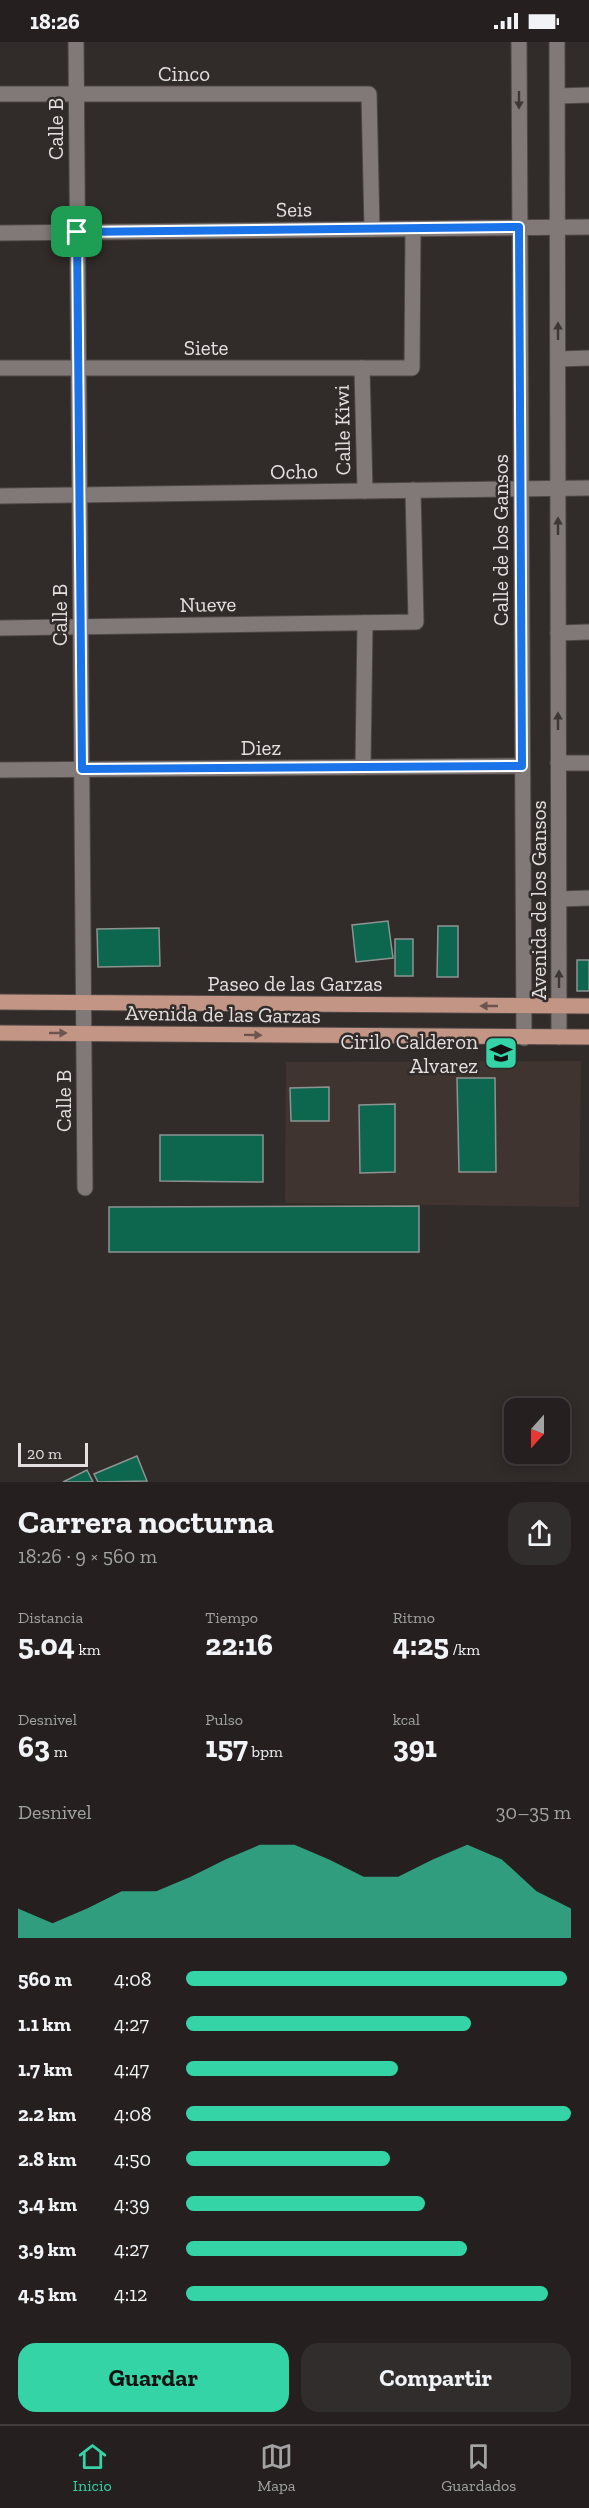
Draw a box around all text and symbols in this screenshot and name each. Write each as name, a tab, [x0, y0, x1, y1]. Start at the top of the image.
text: 18:26	[30, 8, 80, 35]
street label: Cinco	[158, 61, 210, 86]
one-way arrow	[514, 91, 524, 110]
street label: Calle B	[43, 98, 68, 160]
street label: Seis	[276, 196, 312, 222]
pin	[51, 206, 102, 257]
icon: arrive	[60, 215, 93, 248]
one-way arrow	[553, 321, 563, 340]
street label: Siete	[184, 335, 228, 360]
street label: Calle Kiwi	[329, 384, 355, 476]
street label: Calle de los Gansos	[488, 454, 513, 626]
street label: Ocho	[270, 458, 318, 484]
one-way arrow	[553, 516, 563, 535]
street label: Calle B	[47, 584, 72, 646]
street label: Nueve	[180, 591, 237, 617]
one-way arrow	[553, 711, 563, 730]
street label: Diez	[241, 735, 281, 760]
street label: Avenida de los Gansos	[526, 800, 551, 1000]
one-way arrow	[554, 969, 564, 988]
street label: Paseo de las Garzas	[207, 971, 383, 996]
street label: Avenida de las Garzas	[125, 1000, 321, 1028]
one-way arrow	[479, 1001, 498, 1011]
one-way arrow	[49, 1028, 68, 1038]
place label: Cirilo Calderon Alvarez	[340, 1029, 478, 1078]
one-way arrow	[244, 1030, 263, 1040]
school or university icon: Cirilo Calderon Alvarez	[483, 1035, 519, 1071]
street label: Calle B	[51, 1070, 76, 1132]
north arrow	[504, 1398, 570, 1464]
map controls	[504, 1398, 570, 1464]
scale bar	[18, 1440, 88, 1468]
text: 20 m	[27, 1444, 62, 1463]
text: Carrera nocturna	[18, 1502, 274, 1541]
button: share	[508, 1502, 571, 1565]
text: 18:26 · 9 × 560 m	[18, 1544, 157, 1568]
text: Distancia	[18, 1608, 83, 1627]
text: Tiempo	[205, 1608, 258, 1627]
text: Ritmo	[393, 1608, 435, 1627]
text: 5.04	[18, 1627, 75, 1663]
text: 22:16	[205, 1627, 273, 1663]
text: 4:25	[393, 1627, 449, 1663]
text: km	[75, 1640, 101, 1659]
text: /km	[449, 1640, 480, 1659]
text: Desnivel	[18, 1710, 77, 1729]
text: Pulso	[205, 1710, 243, 1729]
text: kcal	[393, 1710, 420, 1729]
text: 63	[18, 1729, 50, 1765]
text: 157	[205, 1729, 248, 1765]
text: 391	[393, 1729, 437, 1765]
text: m	[50, 1742, 68, 1761]
text: bpm	[248, 1742, 283, 1761]
text: Desnivel	[18, 1800, 92, 1824]
text: 30–35 m	[496, 1800, 571, 1824]
text: 560 m	[18, 1967, 72, 1991]
text: 4:08	[114, 1967, 152, 1991]
text: 1.1 km	[18, 2012, 71, 2036]
text: 4:27	[114, 2012, 149, 2036]
text: 1.7 km	[18, 2057, 72, 2081]
text: 4:47	[114, 2057, 149, 2081]
text: 2.2 km	[18, 2102, 76, 2126]
text: 4:08	[114, 2102, 152, 2126]
text: 2.8 km	[18, 2147, 76, 2171]
text: 4:50	[114, 2147, 151, 2171]
text: 3.4 km	[18, 2192, 77, 2216]
text: 4:39	[114, 2192, 150, 2216]
text: 3.9 km	[18, 2237, 76, 2261]
text: 4:27	[114, 2237, 149, 2261]
text: 4.5 km	[18, 2282, 77, 2306]
text: 4:12	[114, 2282, 147, 2306]
button: Guardar	[18, 2343, 289, 2412]
button: Compartir	[301, 2343, 571, 2412]
tab: Inicio	[73, 2440, 112, 2495]
tab: Mapa	[257, 2440, 296, 2495]
tab: Guardados	[441, 2440, 516, 2495]

